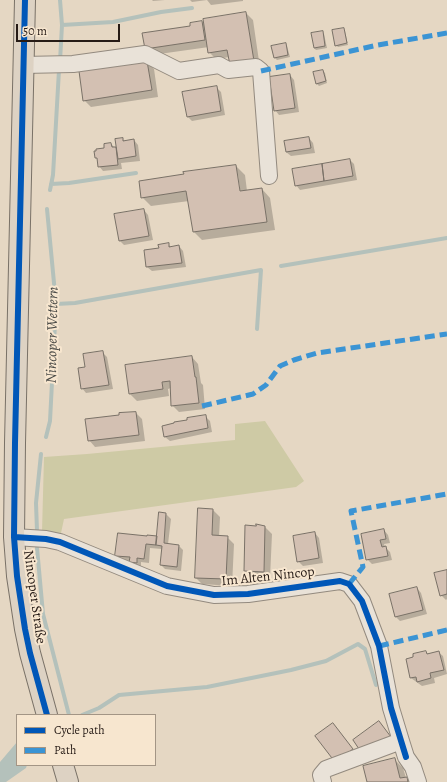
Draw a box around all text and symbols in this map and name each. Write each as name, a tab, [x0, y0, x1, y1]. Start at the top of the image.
scale bar	[18, 16, 122, 42]
text: 50 m	[23, 23, 47, 39]
water label: Nincoper Wettern	[43, 286, 63, 384]
street label: Nincoper Straße	[19, 549, 49, 645]
street label: Im Alten Nincop	[221, 564, 315, 590]
legend	[16, 714, 156, 766]
text: Cycle path	[54, 722, 105, 738]
text: Path	[54, 742, 76, 758]

